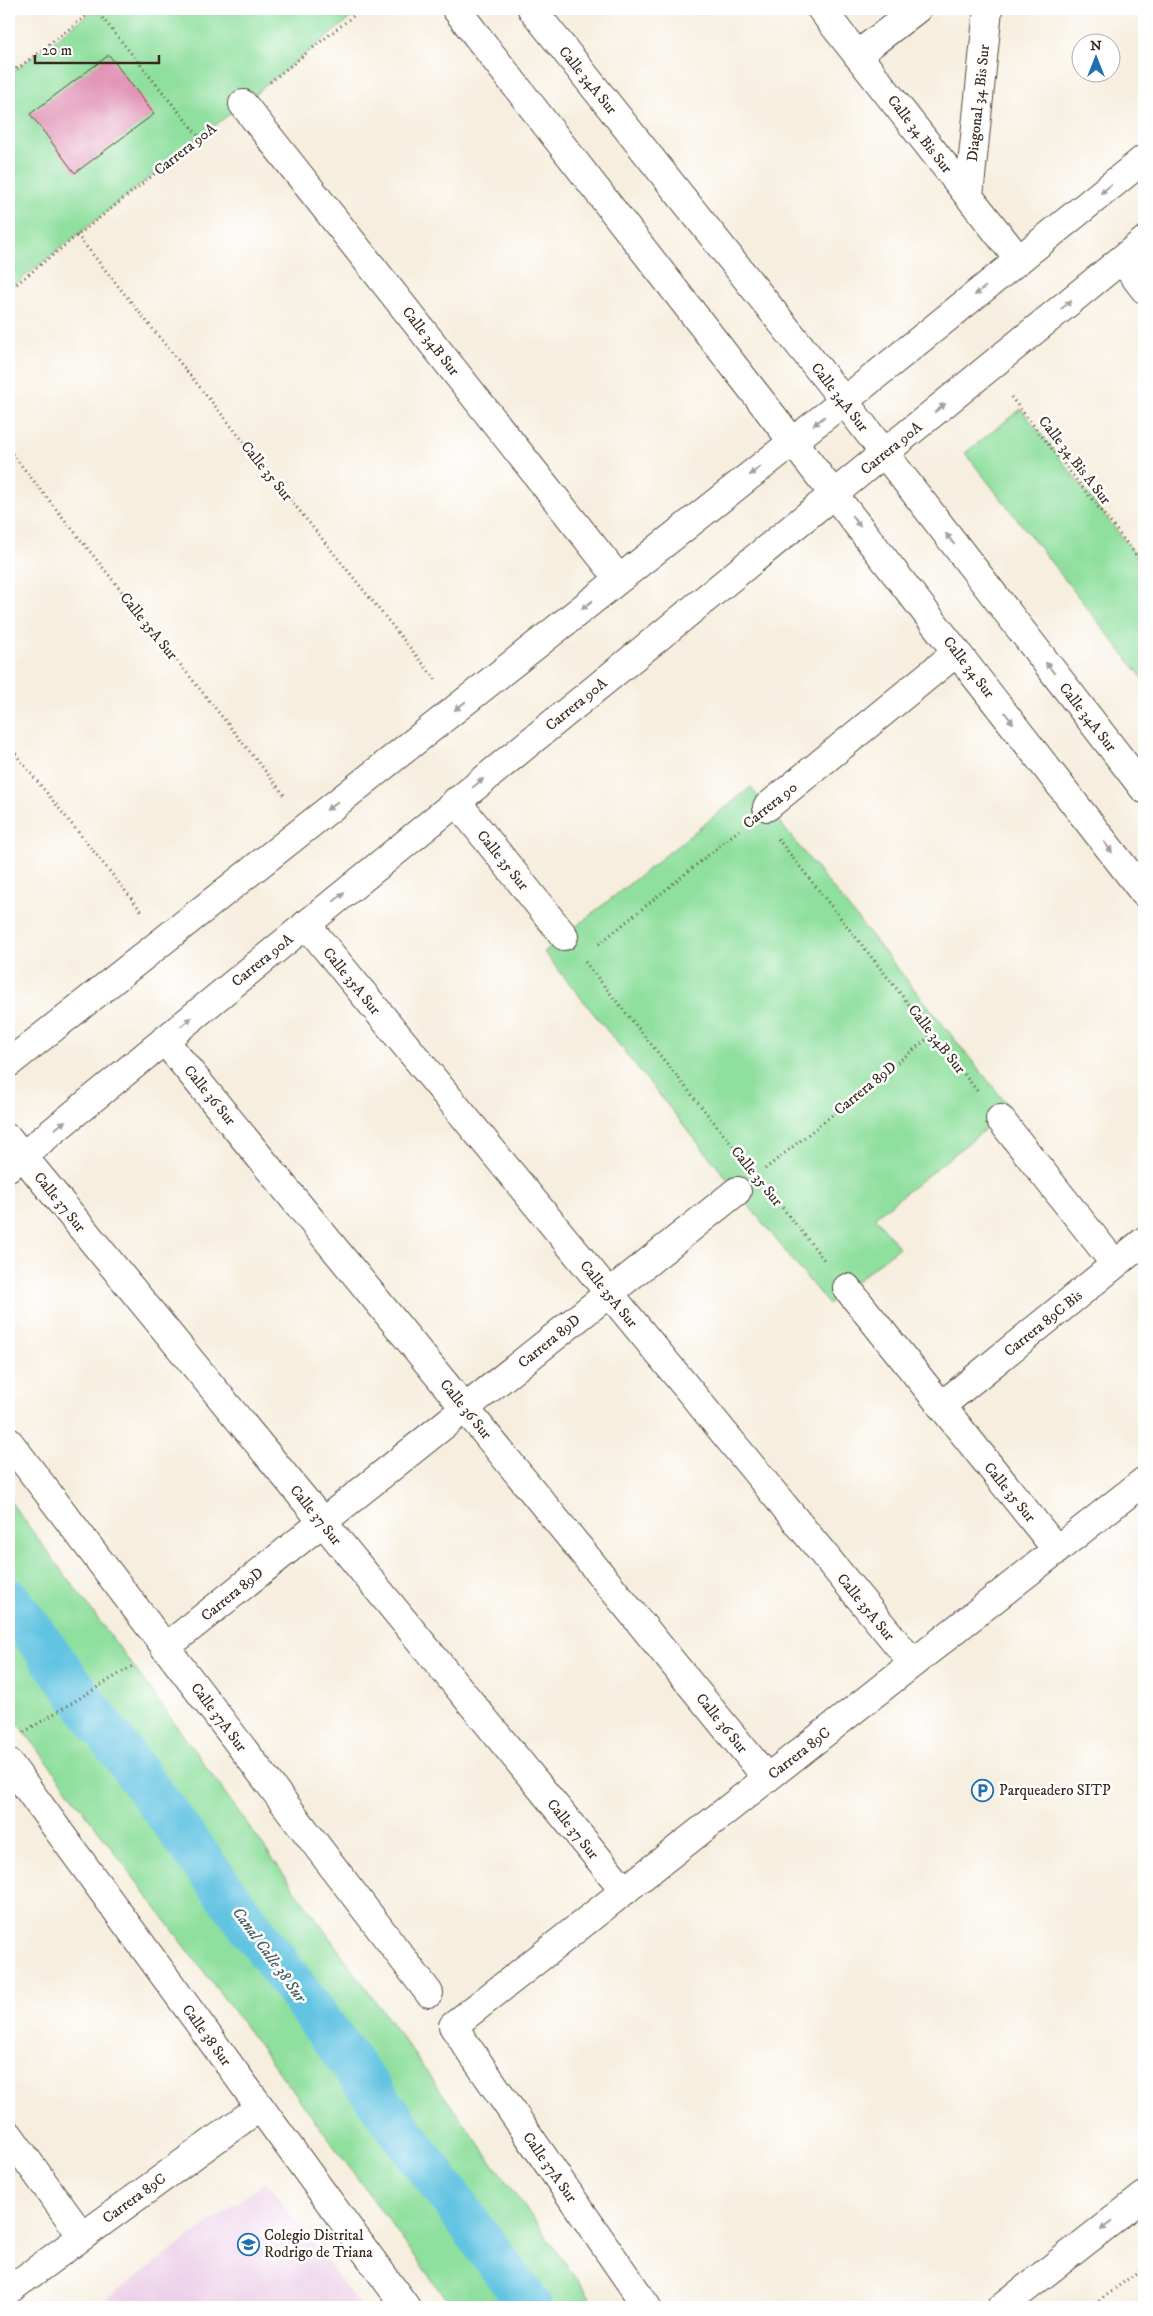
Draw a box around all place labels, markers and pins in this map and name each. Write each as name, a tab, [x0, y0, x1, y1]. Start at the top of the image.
parking icon: Parqueadero SITP	[971, 1778, 995, 1802]
place label: Parqueadero SITP	[999, 1781, 1111, 1800]
place label: Colegio Distrital Rodrigo de Triana	[264, 2226, 373, 2262]
school or university icon: Colegio Distrital Rodrigo de Triana	[236, 2232, 260, 2256]

